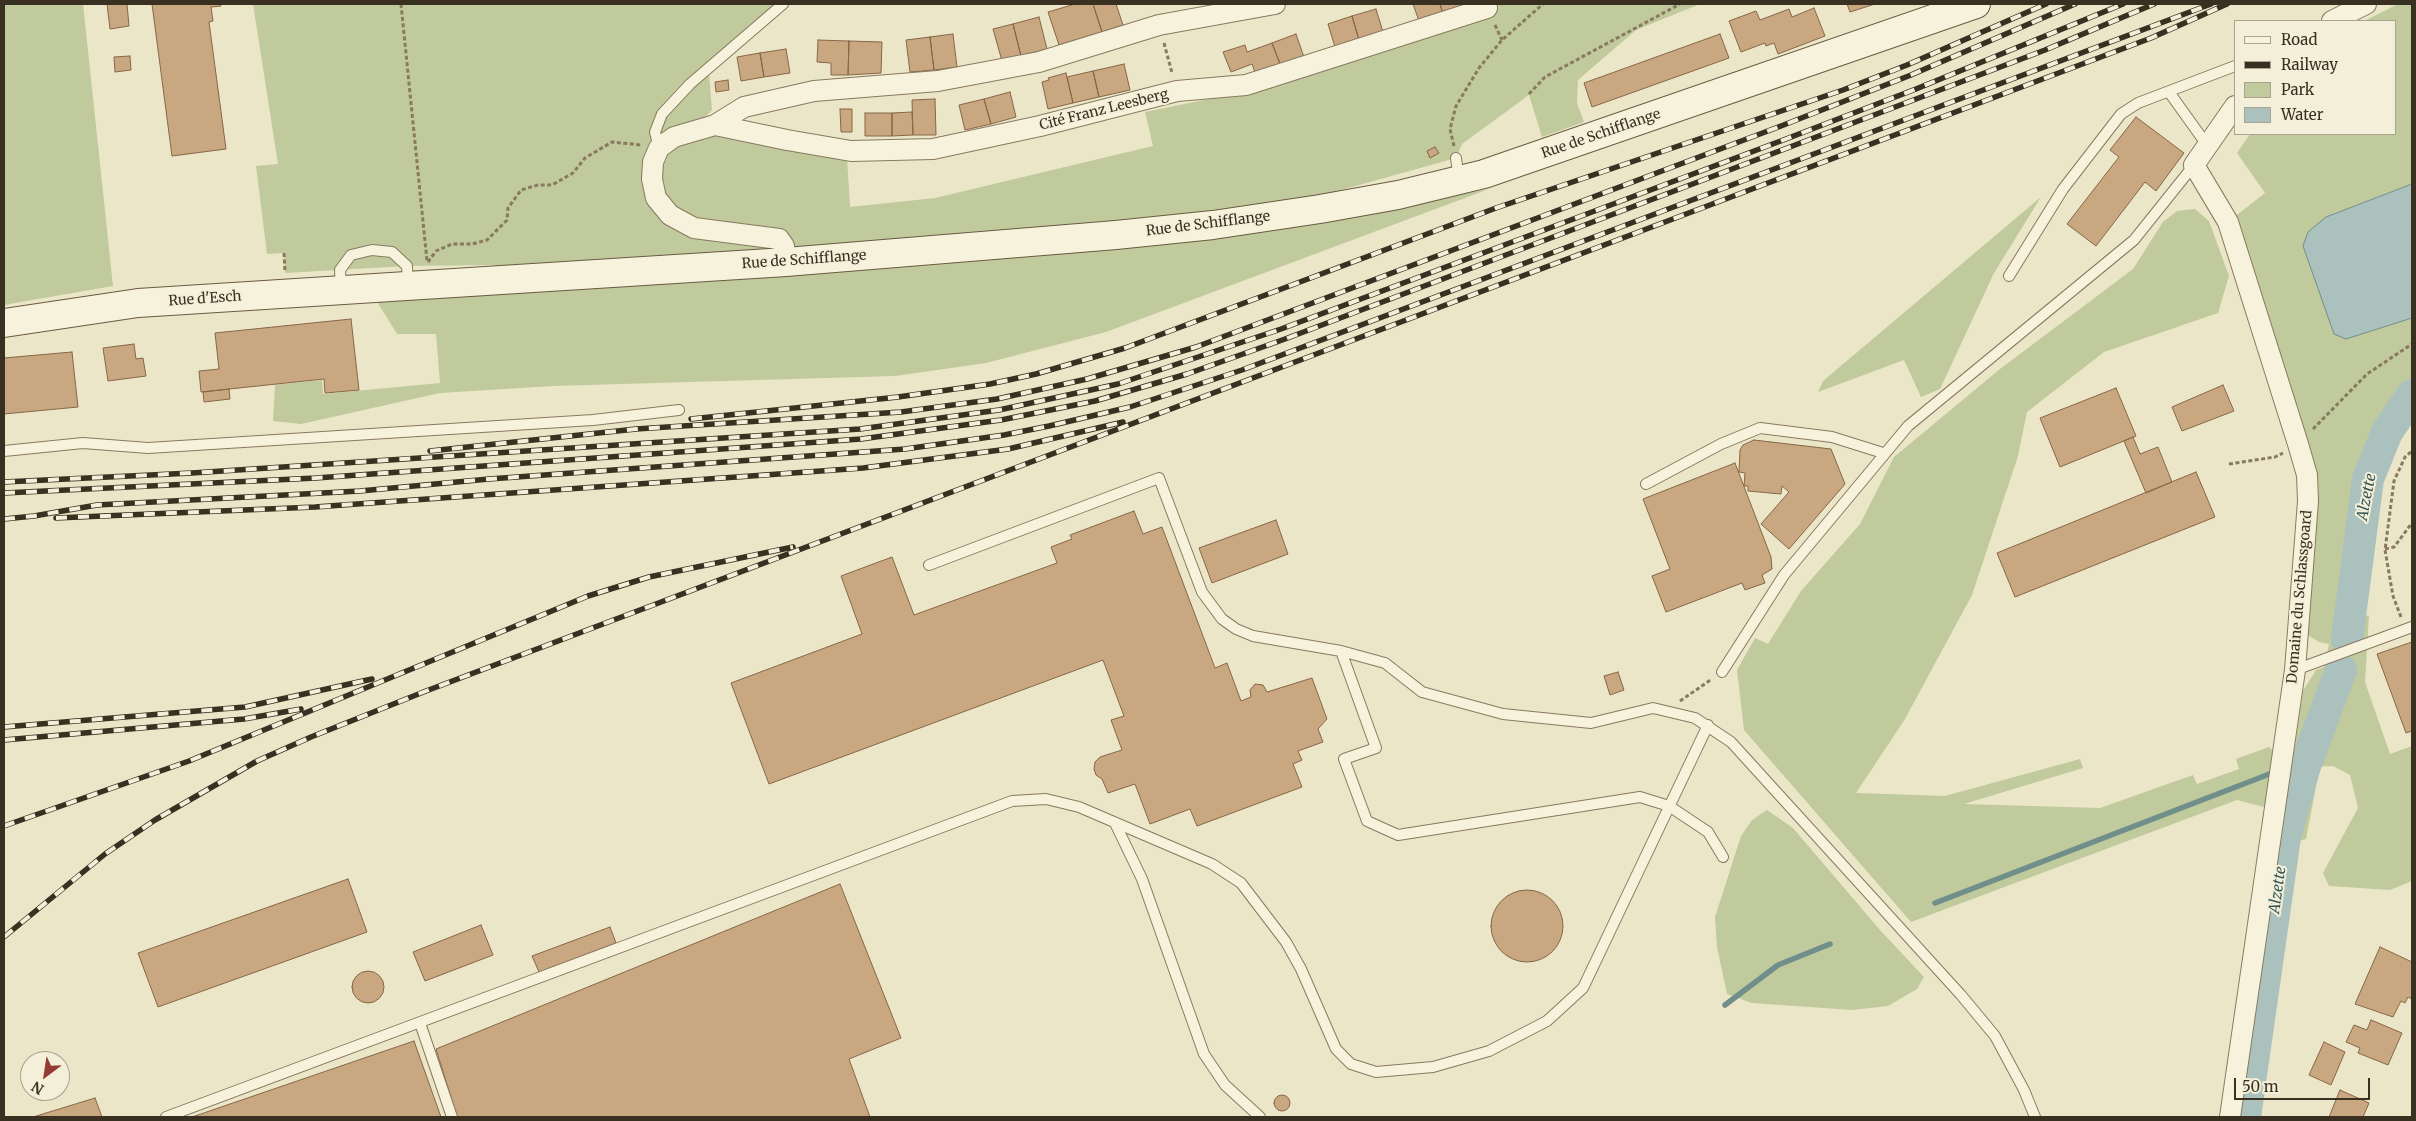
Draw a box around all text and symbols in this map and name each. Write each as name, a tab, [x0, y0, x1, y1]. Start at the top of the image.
legend	[2234, 20, 2396, 135]
text: Road	[2281, 30, 2317, 49]
text: Railway	[2281, 55, 2338, 74]
text: Park	[2281, 80, 2314, 99]
street label: Cité Franz Leesberg	[1038, 86, 1170, 134]
text: Water	[2281, 105, 2323, 124]
street label: Rue de Schifflange	[1539, 106, 1663, 162]
street label: Rue de Schifflange	[1145, 208, 1271, 240]
street label: Rue de Schifflange	[741, 247, 867, 273]
street label: Rue d'Esch	[168, 288, 242, 310]
water label: Alzette	[2354, 472, 2380, 522]
street label: Domaine du Schlassgoard	[2284, 510, 2316, 684]
water label: Alzette	[2266, 865, 2290, 915]
north arrow	[20, 1051, 70, 1101]
scale bar	[2236, 1068, 2372, 1100]
text: N	[28, 1077, 47, 1099]
text: 50 m	[2242, 1077, 2279, 1096]

